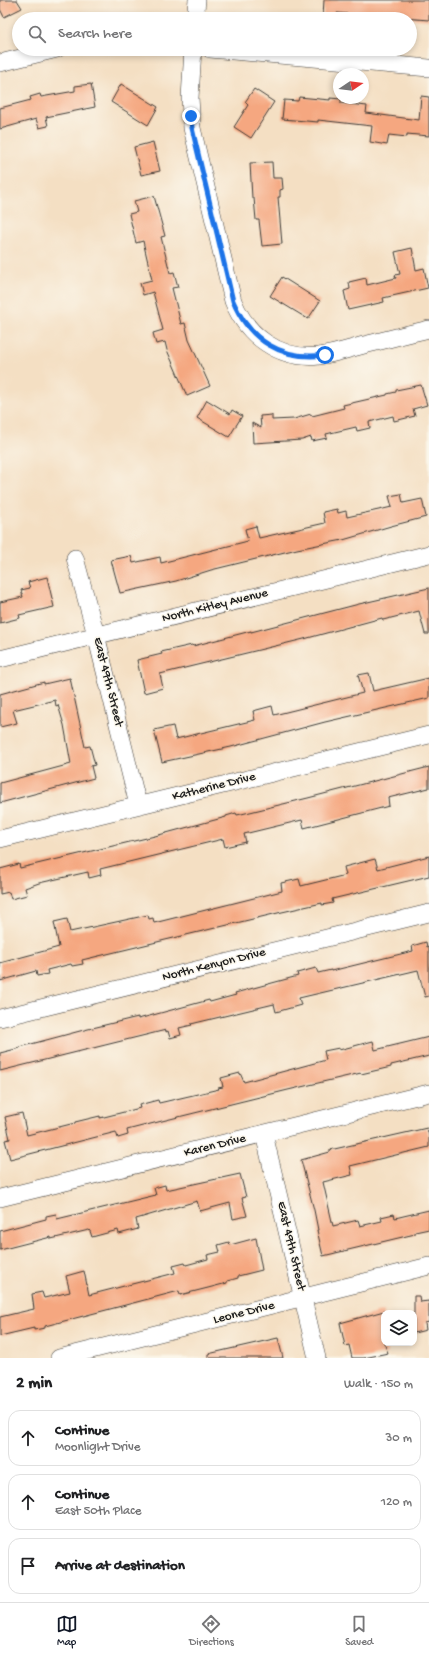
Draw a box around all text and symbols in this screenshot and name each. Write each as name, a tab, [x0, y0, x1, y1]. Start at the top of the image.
search box	[12, 12, 417, 56]
icon: search	[26, 23, 48, 45]
text: Search here	[58, 25, 132, 43]
north arrow	[333, 68, 369, 104]
route end	[182, 107, 200, 125]
route start	[316, 346, 334, 364]
street label: North Kitley Avenue	[160, 586, 270, 626]
street label: East 49th Street	[90, 636, 127, 730]
street label: Katherine Drive	[171, 769, 257, 805]
street label: North Kenyon Drive	[161, 945, 268, 985]
street label: Karen Drive	[182, 1131, 248, 1161]
street label: East 49th Street	[273, 1200, 309, 1294]
street label: Leone Drive	[212, 1298, 276, 1328]
map controls	[381, 1310, 417, 1346]
button: layers	[381, 1310, 417, 1346]
text: 2 min	[16, 1374, 52, 1394]
text: Walk · 150 m	[344, 1377, 413, 1392]
text: Continue	[55, 1422, 109, 1440]
icon: ahead	[17, 1427, 39, 1449]
text: 30 m	[386, 1431, 412, 1446]
text: Moonlight Drive	[55, 1440, 140, 1455]
text: Continue	[55, 1486, 109, 1504]
icon: ahead	[17, 1491, 39, 1513]
text: 120 m	[381, 1495, 412, 1510]
text: East 50th Place	[55, 1504, 141, 1519]
icon: arrive	[17, 1555, 39, 1577]
text: Arrive at destination	[55, 1557, 185, 1575]
tab: Map	[56, 1613, 78, 1649]
tab: Directions	[189, 1613, 234, 1649]
tab: Saved	[345, 1613, 373, 1649]

